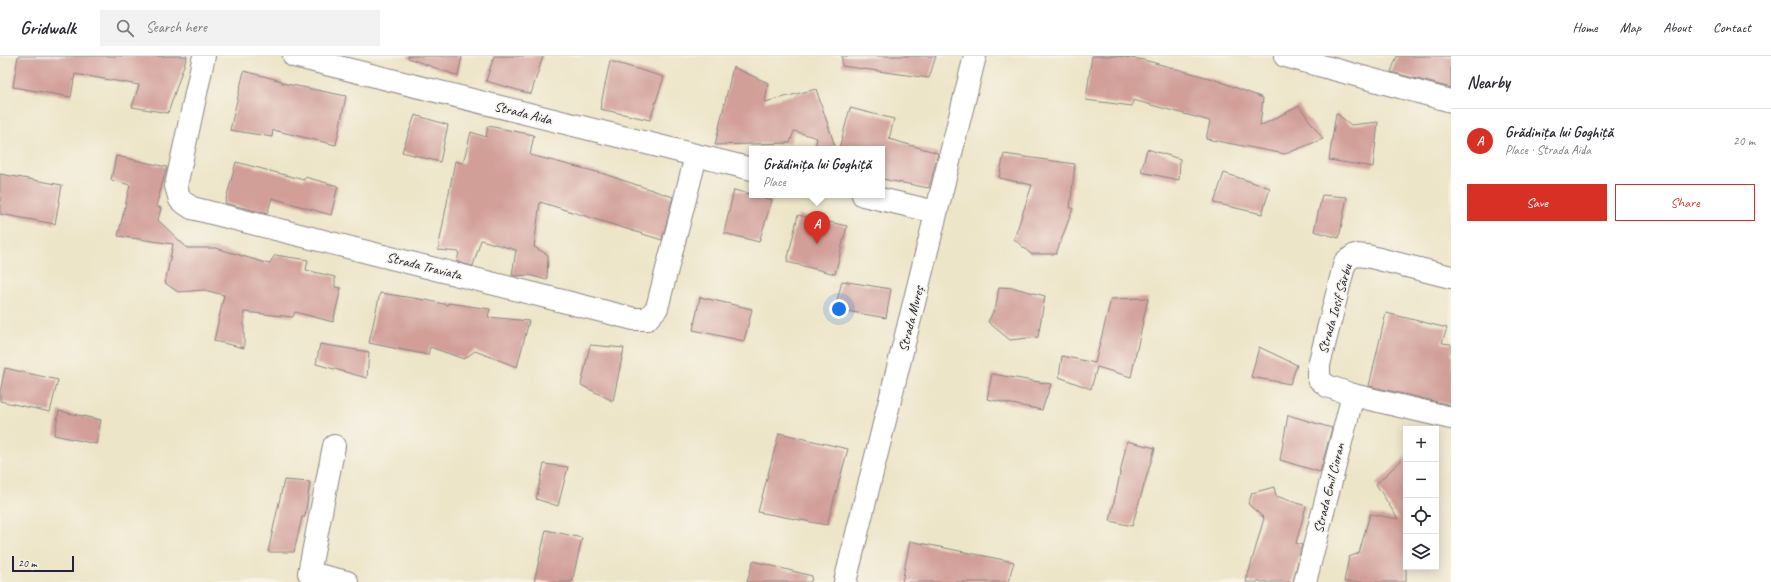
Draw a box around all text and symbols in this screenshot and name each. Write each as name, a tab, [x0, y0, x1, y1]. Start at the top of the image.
search box	[100, 10, 380, 46]
text: Gridwalk	[20, 16, 76, 40]
icon: search	[114, 17, 136, 39]
text: Search here	[146, 18, 207, 37]
text: Home	[1572, 19, 1598, 36]
text: Map	[1620, 19, 1641, 36]
text: About	[1663, 19, 1691, 36]
text: Contact	[1713, 19, 1751, 36]
text: Nearby	[1467, 72, 1510, 93]
street label: Strada Aida	[492, 98, 554, 129]
text: Grădinița lui Goghiță	[1505, 123, 1613, 142]
text: A	[1477, 133, 1483, 149]
text: 20 m	[1733, 133, 1755, 149]
text: Place · Strada Aida	[1505, 142, 1591, 158]
popup	[749, 146, 885, 198]
text: Grădinița lui Goghiță	[763, 155, 871, 174]
text: Place	[763, 174, 786, 190]
button: Save	[1467, 184, 1607, 221]
button: Share	[1615, 184, 1755, 221]
pin: A	[804, 211, 830, 244]
street label: Strada Traviata	[385, 248, 464, 284]
street label: Strada Iosif Sârbu	[1314, 262, 1356, 356]
street label: Strada Mureș	[895, 283, 928, 354]
your location	[829, 299, 849, 319]
map controls	[1403, 426, 1439, 570]
button: +	[1403, 426, 1439, 462]
street label: Strada Emil Cioran	[1310, 441, 1349, 535]
button: −	[1403, 462, 1439, 498]
button: locate	[1403, 498, 1439, 534]
button: layers	[1403, 534, 1439, 570]
scale bar	[12, 554, 74, 573]
text: 20 m	[18, 556, 37, 570]

